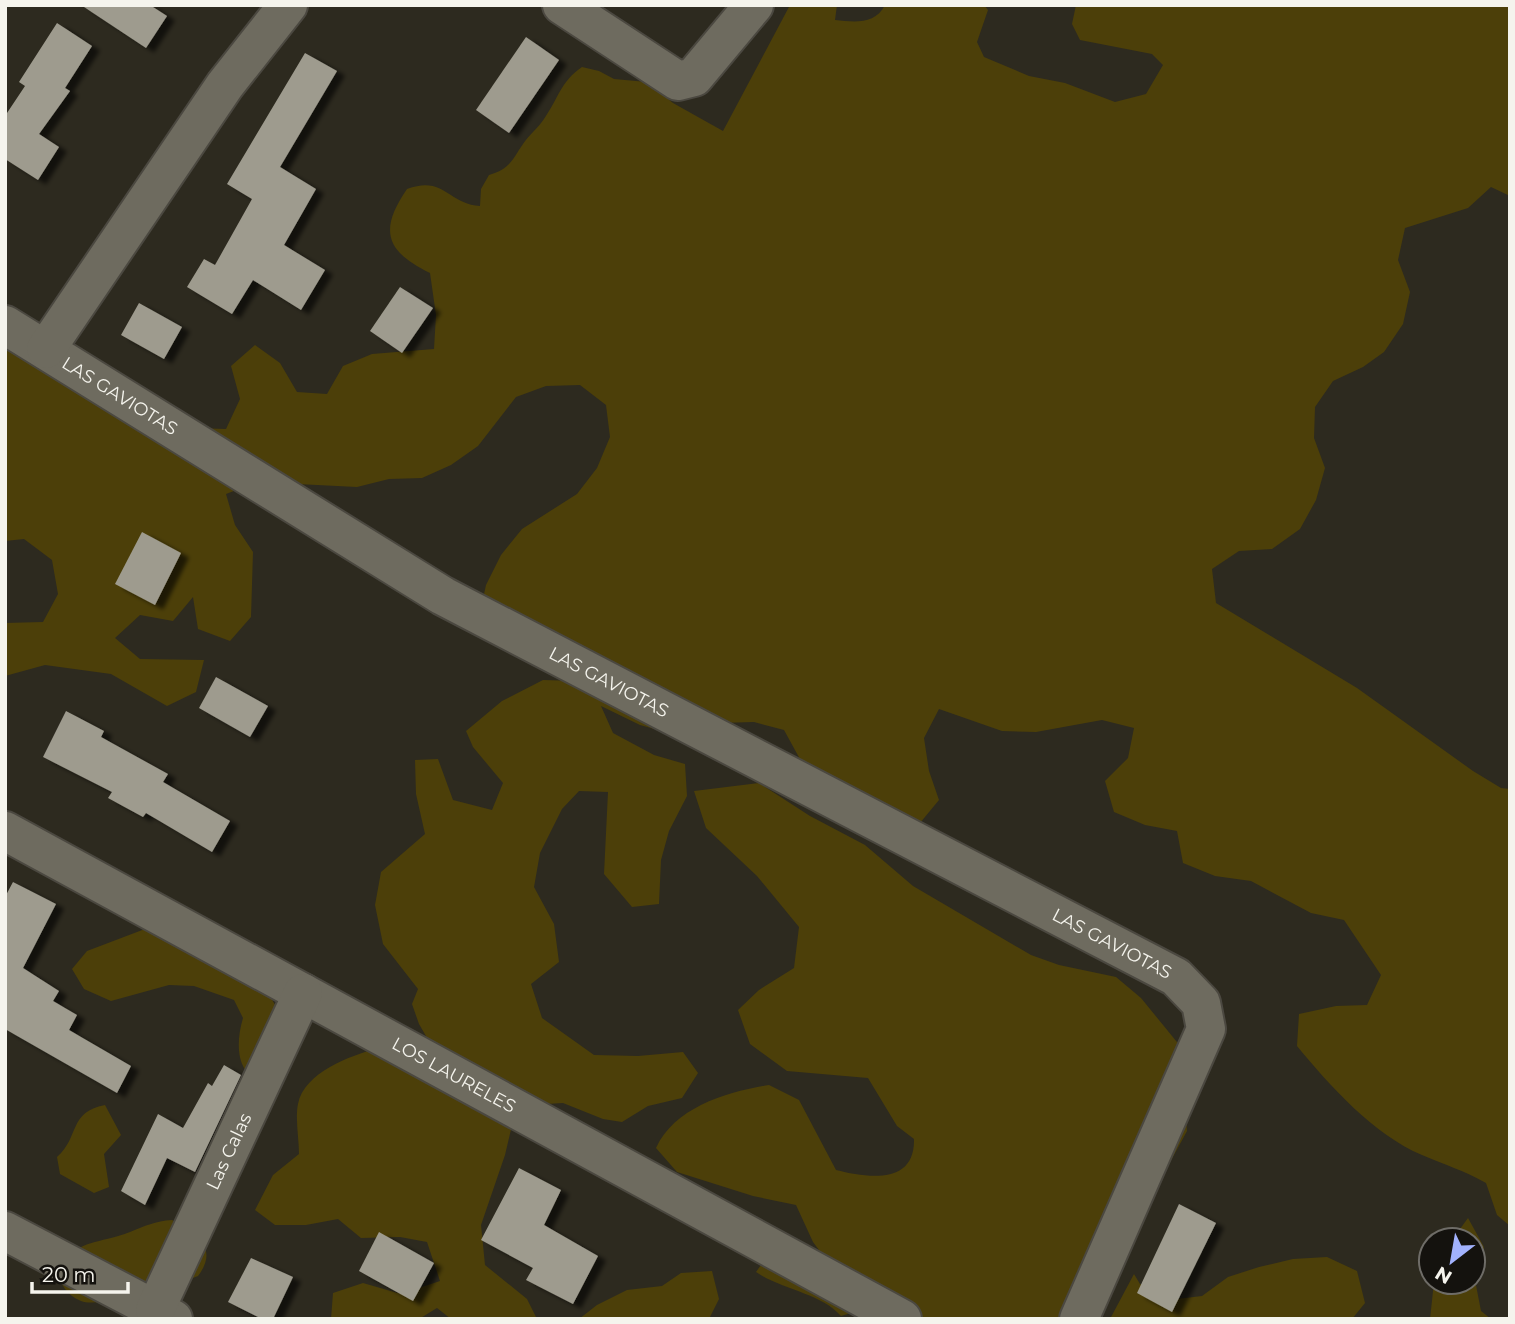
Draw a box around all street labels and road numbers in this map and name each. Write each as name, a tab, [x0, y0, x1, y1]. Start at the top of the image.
street label: LAS GAVIOTAS	[58, 352, 182, 440]
street label: LAS GAVIOTAS	[545, 642, 672, 722]
street label: LAS GAVIOTAS	[1048, 904, 1176, 984]
street label: LOS LAURELES	[388, 1033, 520, 1118]
street label: Las Calas	[202, 1109, 256, 1193]

